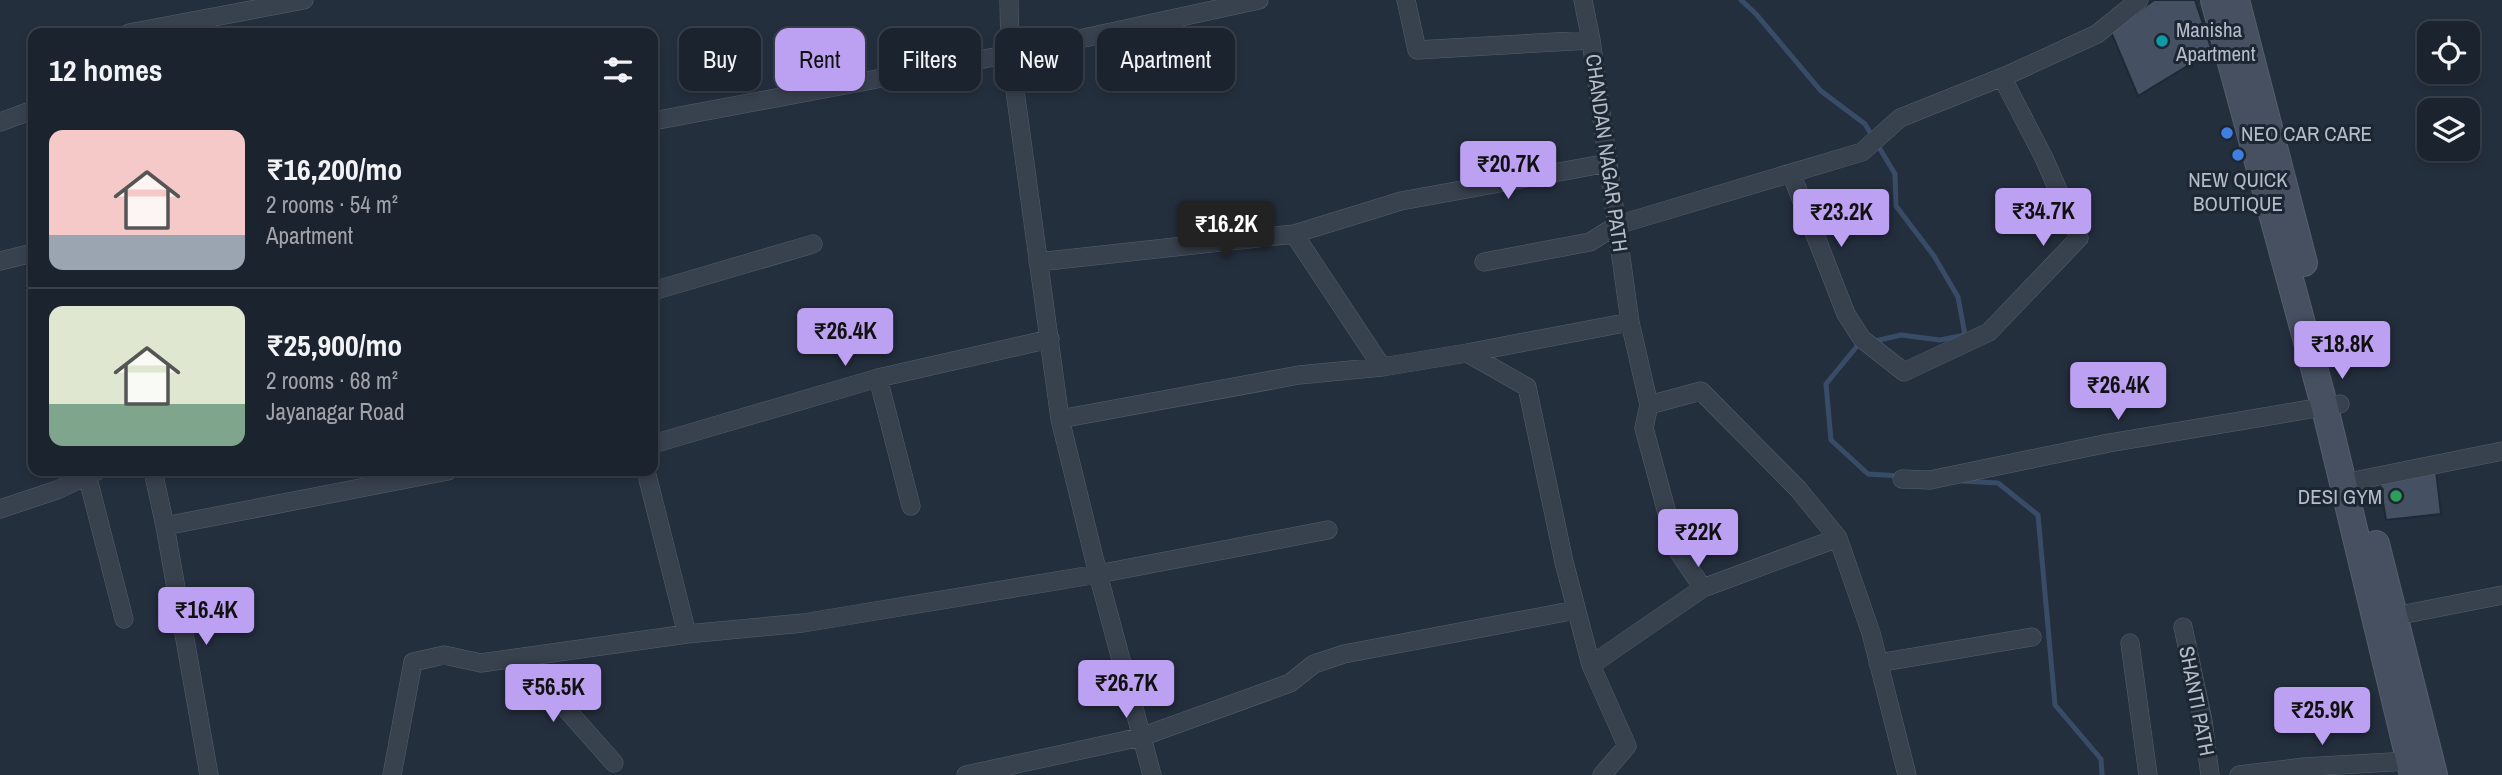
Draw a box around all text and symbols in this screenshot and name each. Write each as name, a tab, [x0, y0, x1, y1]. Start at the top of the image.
place label: Manisha Apartment	[2175, 15, 2256, 68]
map controls	[2417, 21, 2480, 161]
button: locate	[2417, 21, 2480, 84]
chip: Buy	[679, 28, 761, 91]
chip: Rent	[775, 28, 865, 91]
chip: Filters	[879, 28, 981, 91]
chip: New	[995, 28, 1083, 91]
chip: Apartment	[1097, 28, 1235, 91]
marker: Manisha Apartment	[2154, 33, 2170, 49]
text: 12 homes	[49, 50, 163, 90]
icon: filters	[599, 51, 637, 89]
street label: CHANDAN NAGAR PATH	[1579, 52, 1635, 254]
button: layers	[2417, 98, 2480, 161]
place label: NEO CAR CARE	[2241, 119, 2372, 148]
marker: NEO CAR CARE	[2219, 125, 2235, 141]
pin: ₹20.7K	[1451, 142, 1565, 201]
marker: NEW QUICK BOUTIQUE	[2230, 147, 2246, 163]
text: ₹20.7K	[1476, 148, 1540, 179]
text: ₹16,200/mo	[266, 149, 402, 189]
icon: home	[105, 158, 189, 242]
place label: NEW QUICK BOUTIQUE	[2188, 165, 2288, 218]
pin: ₹34.7K	[1986, 188, 2100, 248]
text: 2 rooms · 54 m²	[266, 189, 398, 220]
pin: ₹23.2K	[1784, 190, 1898, 249]
text: ₹34.7K	[2011, 195, 2075, 226]
text: ₹23.2K	[1809, 196, 1873, 227]
pin: ₹16.2K	[1169, 202, 1283, 261]
text: ₹16.2K	[1194, 208, 1258, 239]
text: Apartment	[266, 220, 353, 251]
pin: ₹26.4K	[788, 308, 902, 368]
text: ₹26.4K	[813, 315, 877, 346]
pin: ₹18.8K	[2285, 322, 2399, 381]
text: ₹25,900/mo	[266, 325, 402, 365]
text: ₹18.8K	[2310, 328, 2374, 359]
icon: home	[105, 334, 189, 418]
pin: ₹26.4K	[2061, 362, 2175, 422]
text: 2 rooms · 68 m²	[266, 365, 398, 396]
text: ₹26.4K	[2086, 369, 2150, 400]
text: Jayanagar Road	[266, 396, 404, 427]
place label: DESI GYM	[2298, 482, 2382, 511]
marker: DESI GYM	[2388, 488, 2404, 504]
pin: ₹22K	[1657, 510, 1739, 569]
text: ₹22K	[1674, 516, 1722, 547]
pin: ₹16.4K	[149, 588, 263, 647]
text: ₹16.4K	[174, 594, 238, 625]
street label: SHANTI PATH	[2172, 644, 2222, 758]
pin: ₹26.7K	[1069, 660, 1183, 720]
pin: ₹56.5K	[496, 664, 610, 724]
text: ₹26.7K	[1094, 667, 1158, 698]
text: ₹56.5K	[521, 671, 585, 702]
pin: ₹25.9K	[2265, 688, 2379, 747]
text: ₹25.9K	[2290, 694, 2354, 725]

